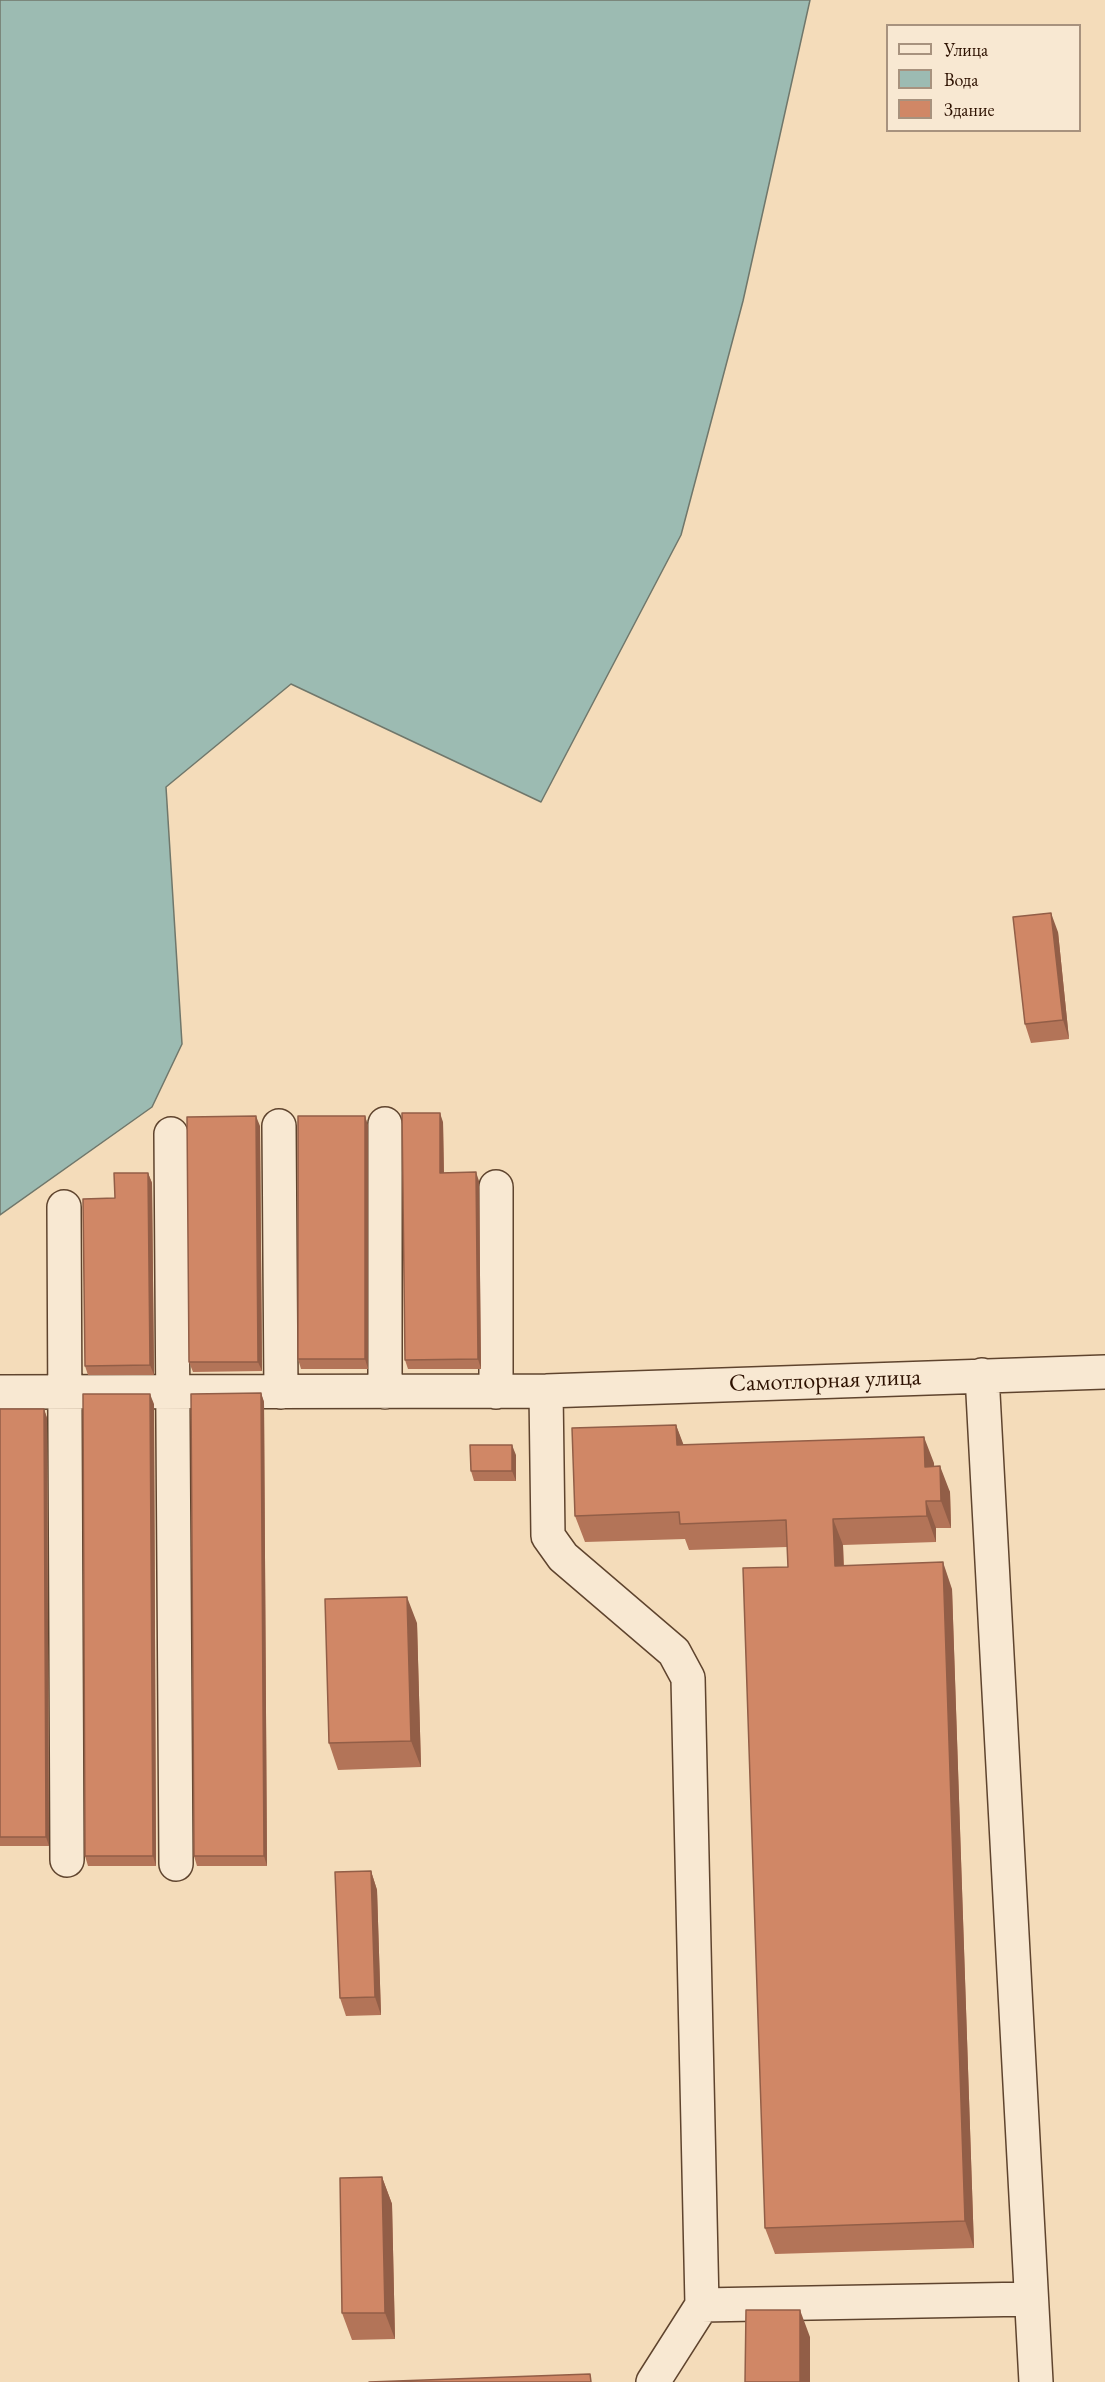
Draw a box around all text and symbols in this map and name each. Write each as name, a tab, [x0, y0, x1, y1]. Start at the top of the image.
legend	[886, 24, 1081, 132]
text: Улица	[944, 38, 988, 61]
text: Вода	[944, 68, 978, 91]
text: Здание	[944, 98, 994, 121]
street label: Самотлорная улица	[728, 1363, 922, 1399]

